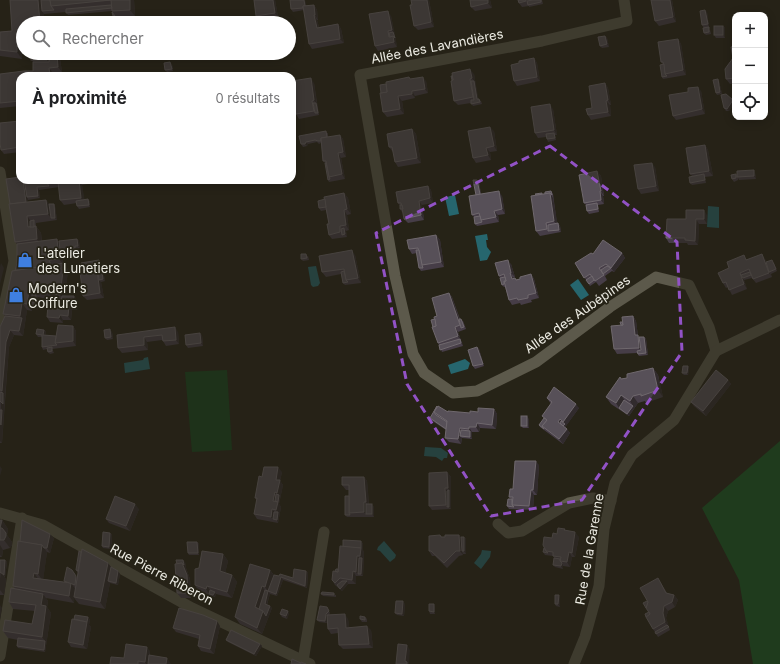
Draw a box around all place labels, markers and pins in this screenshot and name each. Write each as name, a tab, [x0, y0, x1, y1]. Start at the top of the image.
place label: L'atelier des Lunetiers	[37, 245, 120, 276]
shop icon: L'atelier des Lunetiers	[16, 251, 34, 269]
place label: Modern's Coiffure	[28, 280, 87, 311]
shop icon: Modern's Coiffure	[7, 286, 25, 304]

